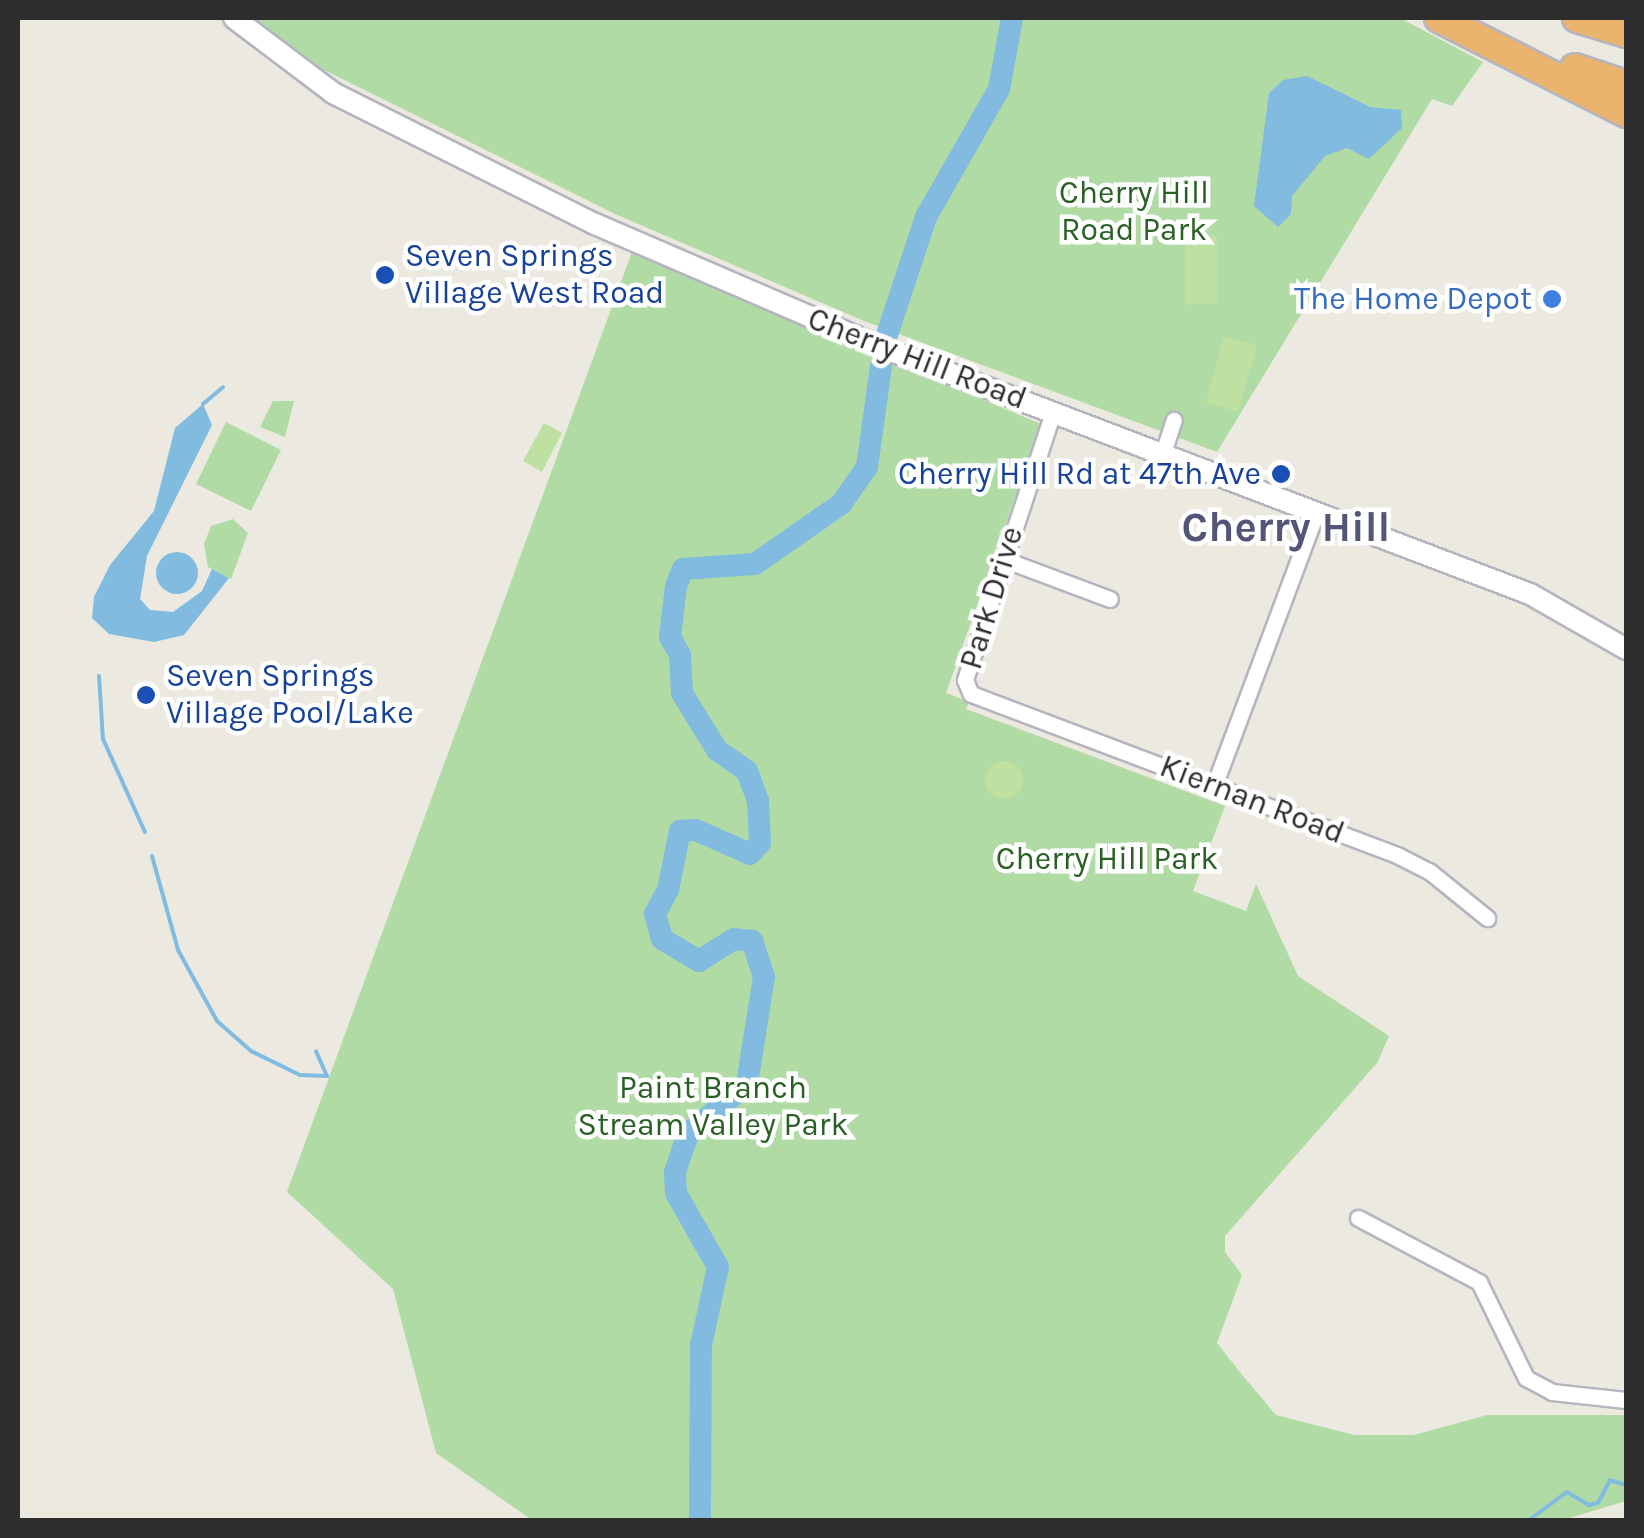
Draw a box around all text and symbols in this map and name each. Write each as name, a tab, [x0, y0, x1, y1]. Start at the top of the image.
park label: Cherry Hill Road Park	[1059, 175, 1209, 250]
place label: Seven Springs Village West Road	[405, 238, 664, 313]
marker: Seven Springs Village West Road	[374, 264, 396, 286]
place label: The Home Depot	[1294, 280, 1532, 318]
marker: The Home Depot	[1541, 288, 1563, 310]
street label: Cherry Hill Road	[802, 300, 1032, 418]
place label: Cherry Hill Rd at 47th Ave	[898, 455, 1261, 493]
marker: Cherry Hill Rd at 47th Ave	[1270, 463, 1292, 485]
district label: Cherry Hill	[1182, 502, 1390, 552]
street label: Park Drive	[952, 522, 1032, 674]
place label: Seven Springs Village Pool/Lake	[166, 658, 414, 733]
marker: Seven Springs Village Pool/Lake	[135, 684, 157, 706]
street label: Kiernan Road	[1154, 747, 1350, 853]
park label: Cherry Hill Park	[996, 840, 1218, 878]
park label: Paint Branch Stream Valley Park	[578, 1070, 848, 1145]

